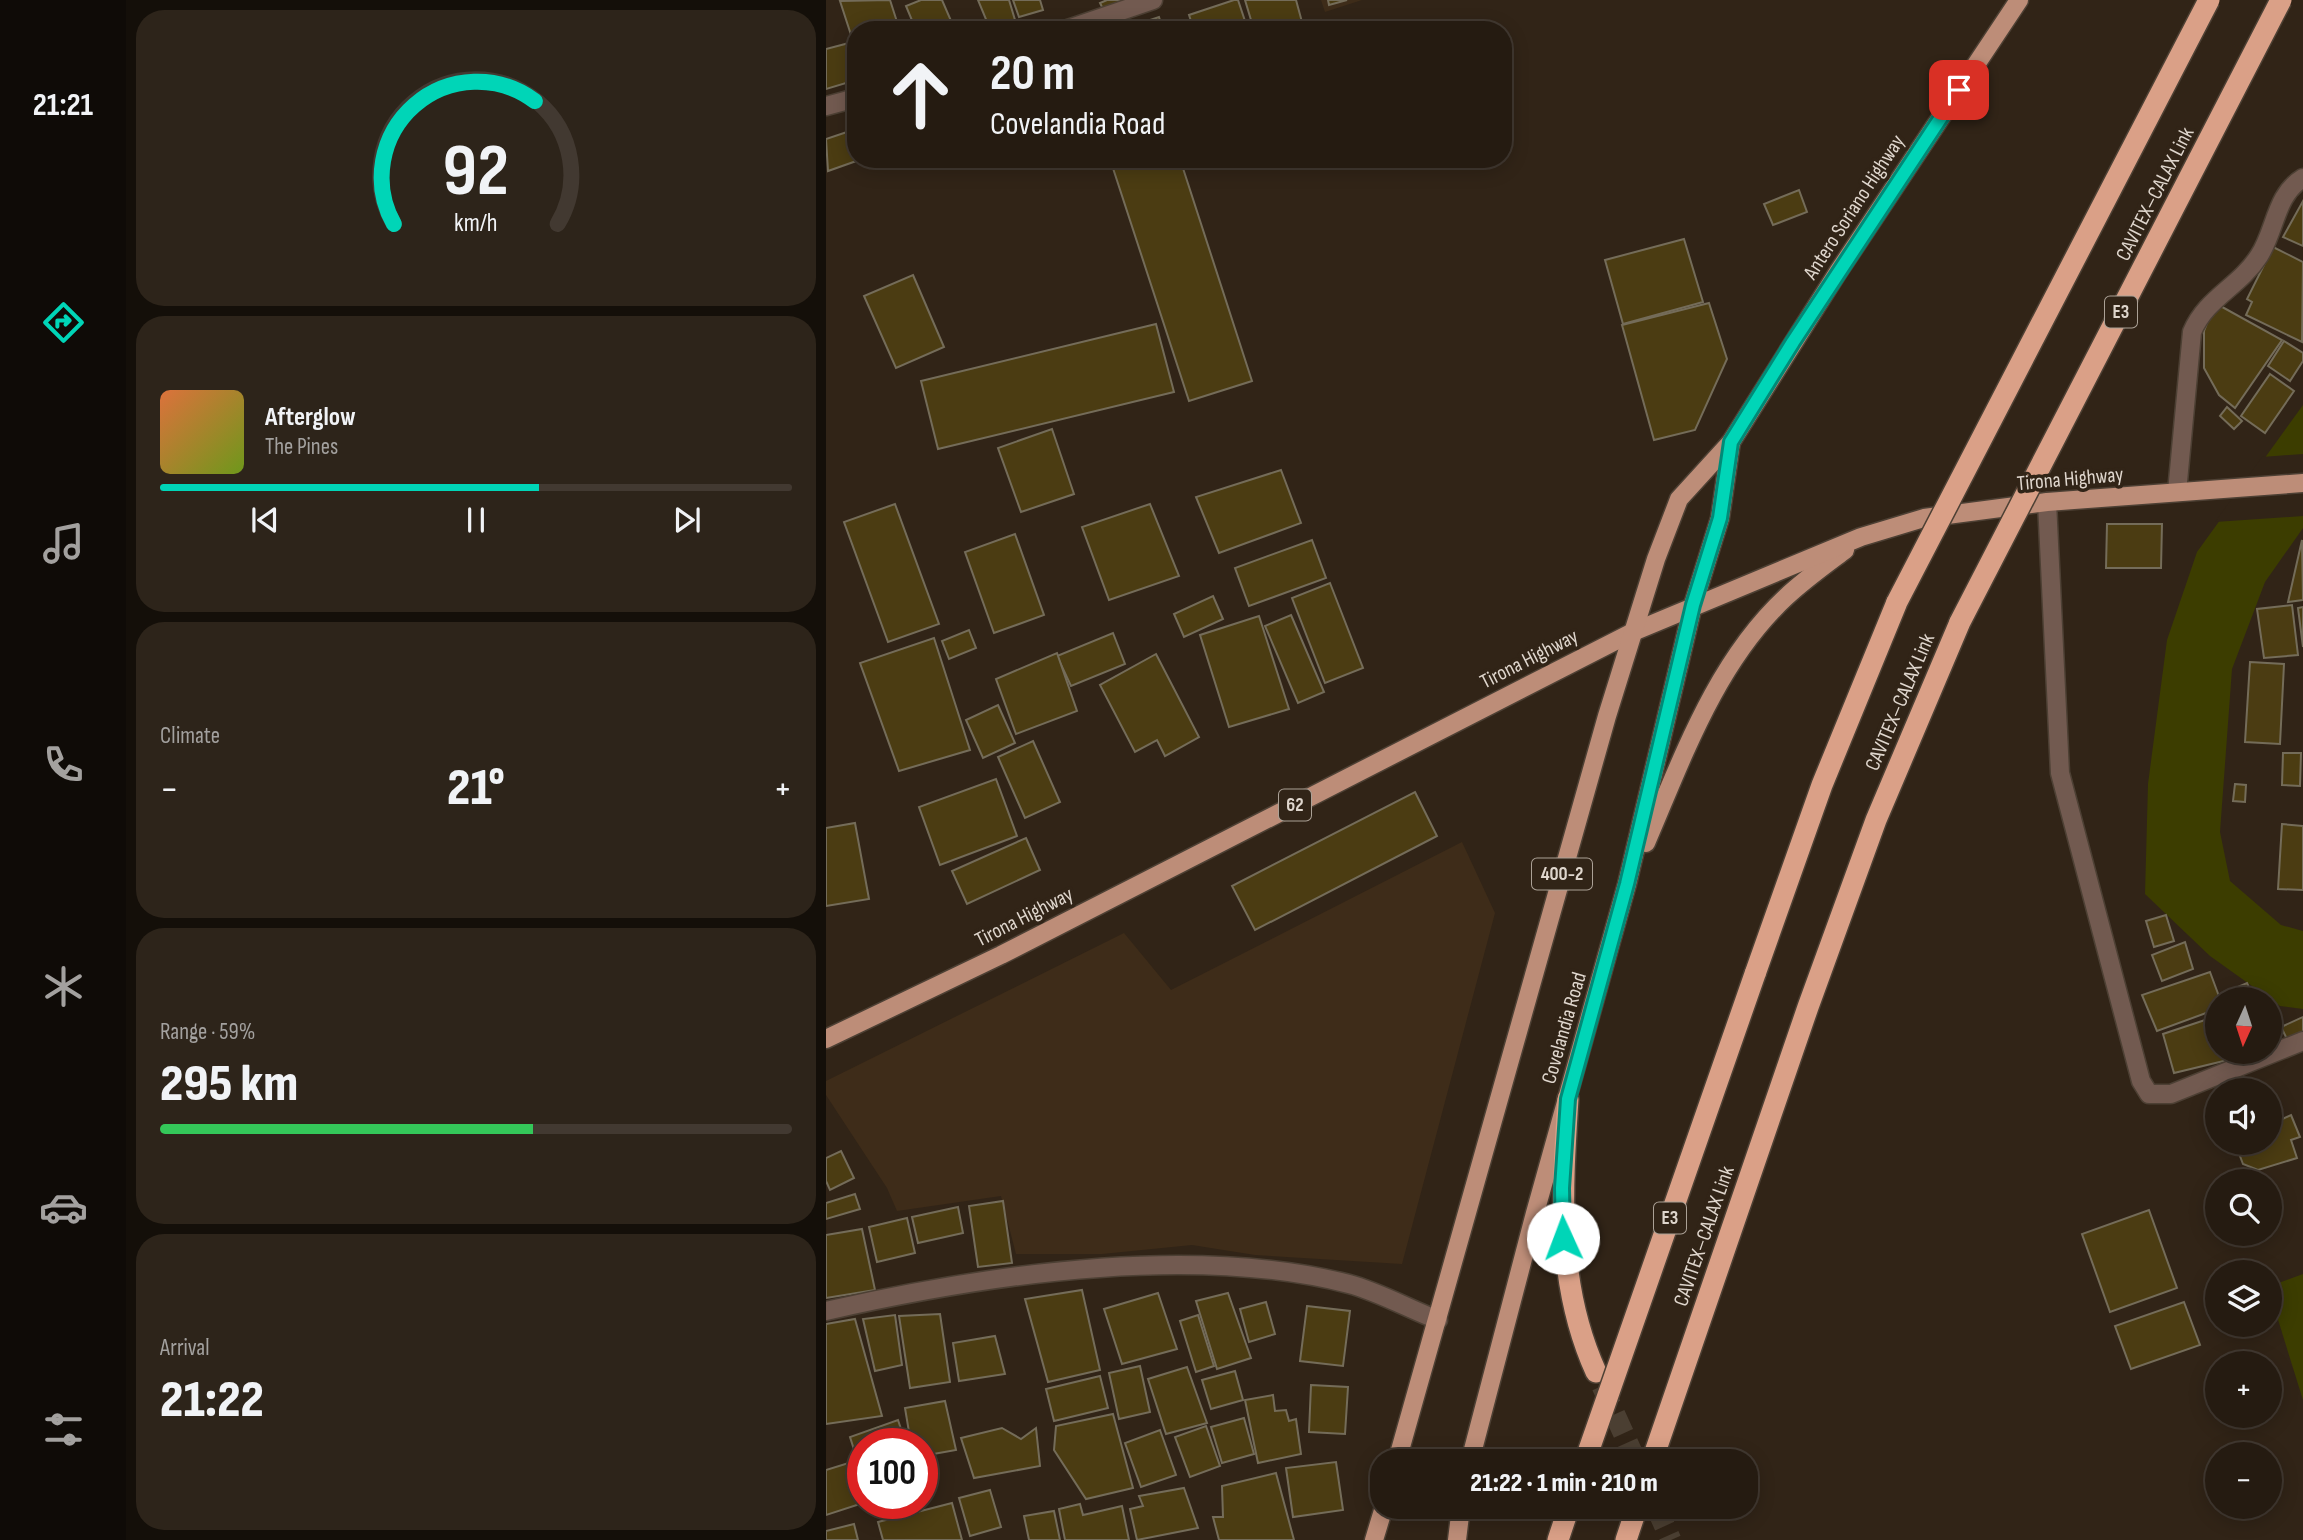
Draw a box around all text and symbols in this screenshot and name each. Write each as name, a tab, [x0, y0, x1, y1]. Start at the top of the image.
text: 20 m	[990, 45, 1075, 104]
icon: ahead	[875, 49, 966, 140]
pin	[1929, 60, 1989, 120]
icon: arrive	[1940, 71, 1978, 109]
text: 21:21	[33, 86, 93, 125]
text: Covelandia Road	[990, 105, 1165, 144]
street label: CAVITEX–CALAX Link	[2111, 123, 2199, 265]
text: 92	[443, 128, 509, 216]
street label: Antero Soriano Highway	[1797, 130, 1910, 285]
text: km/h	[454, 208, 498, 239]
road number: E3	[2105, 296, 2137, 328]
icon: directions	[39, 298, 88, 347]
text: Afterglow	[265, 402, 356, 433]
text: The Pines	[265, 433, 338, 461]
street label: Tirona Highway	[2016, 462, 2124, 496]
icon: previous	[246, 501, 284, 539]
icon: pause	[457, 501, 495, 539]
icon: next	[668, 501, 706, 539]
icon: music	[39, 519, 88, 568]
street label: Tirona Highway	[1476, 624, 1582, 694]
street label: CAVITEX–CALAX Link	[1860, 630, 1940, 774]
text: Climate	[160, 722, 220, 750]
icon: phone	[39, 740, 88, 789]
text: 21°	[447, 757, 505, 820]
text: −	[160, 767, 179, 812]
text: +	[773, 767, 792, 812]
road number: 62	[1279, 790, 1311, 820]
road number: 400-2	[1532, 859, 1592, 890]
street label: Tirona Highway	[971, 882, 1077, 952]
icon: climate	[39, 962, 88, 1011]
street label: Covelandia Road	[1536, 969, 1592, 1087]
north arrow	[2205, 987, 2282, 1064]
map controls	[2205, 987, 2282, 1519]
text: Range · 59%	[160, 1018, 255, 1046]
text: 295 km	[160, 1053, 298, 1116]
button: sound	[2205, 1078, 2282, 1155]
street label: CAVITEX–CALAX Link	[1668, 1163, 1740, 1309]
button: search	[2205, 1169, 2282, 1246]
icon: car	[39, 1183, 88, 1232]
position arrow	[1526, 1201, 1600, 1275]
road number: E3	[1654, 1202, 1686, 1234]
button: layers	[2205, 1260, 2282, 1337]
text: Arrival	[160, 1334, 209, 1362]
button: +	[2205, 1351, 2282, 1428]
text: 21:22	[160, 1369, 264, 1432]
icon: filters	[39, 1405, 88, 1454]
speed limit sign: 100	[847, 1428, 938, 1519]
button: −	[2205, 1442, 2282, 1519]
text: 21:22 · 1 min · 210 m	[1470, 1468, 1658, 1499]

